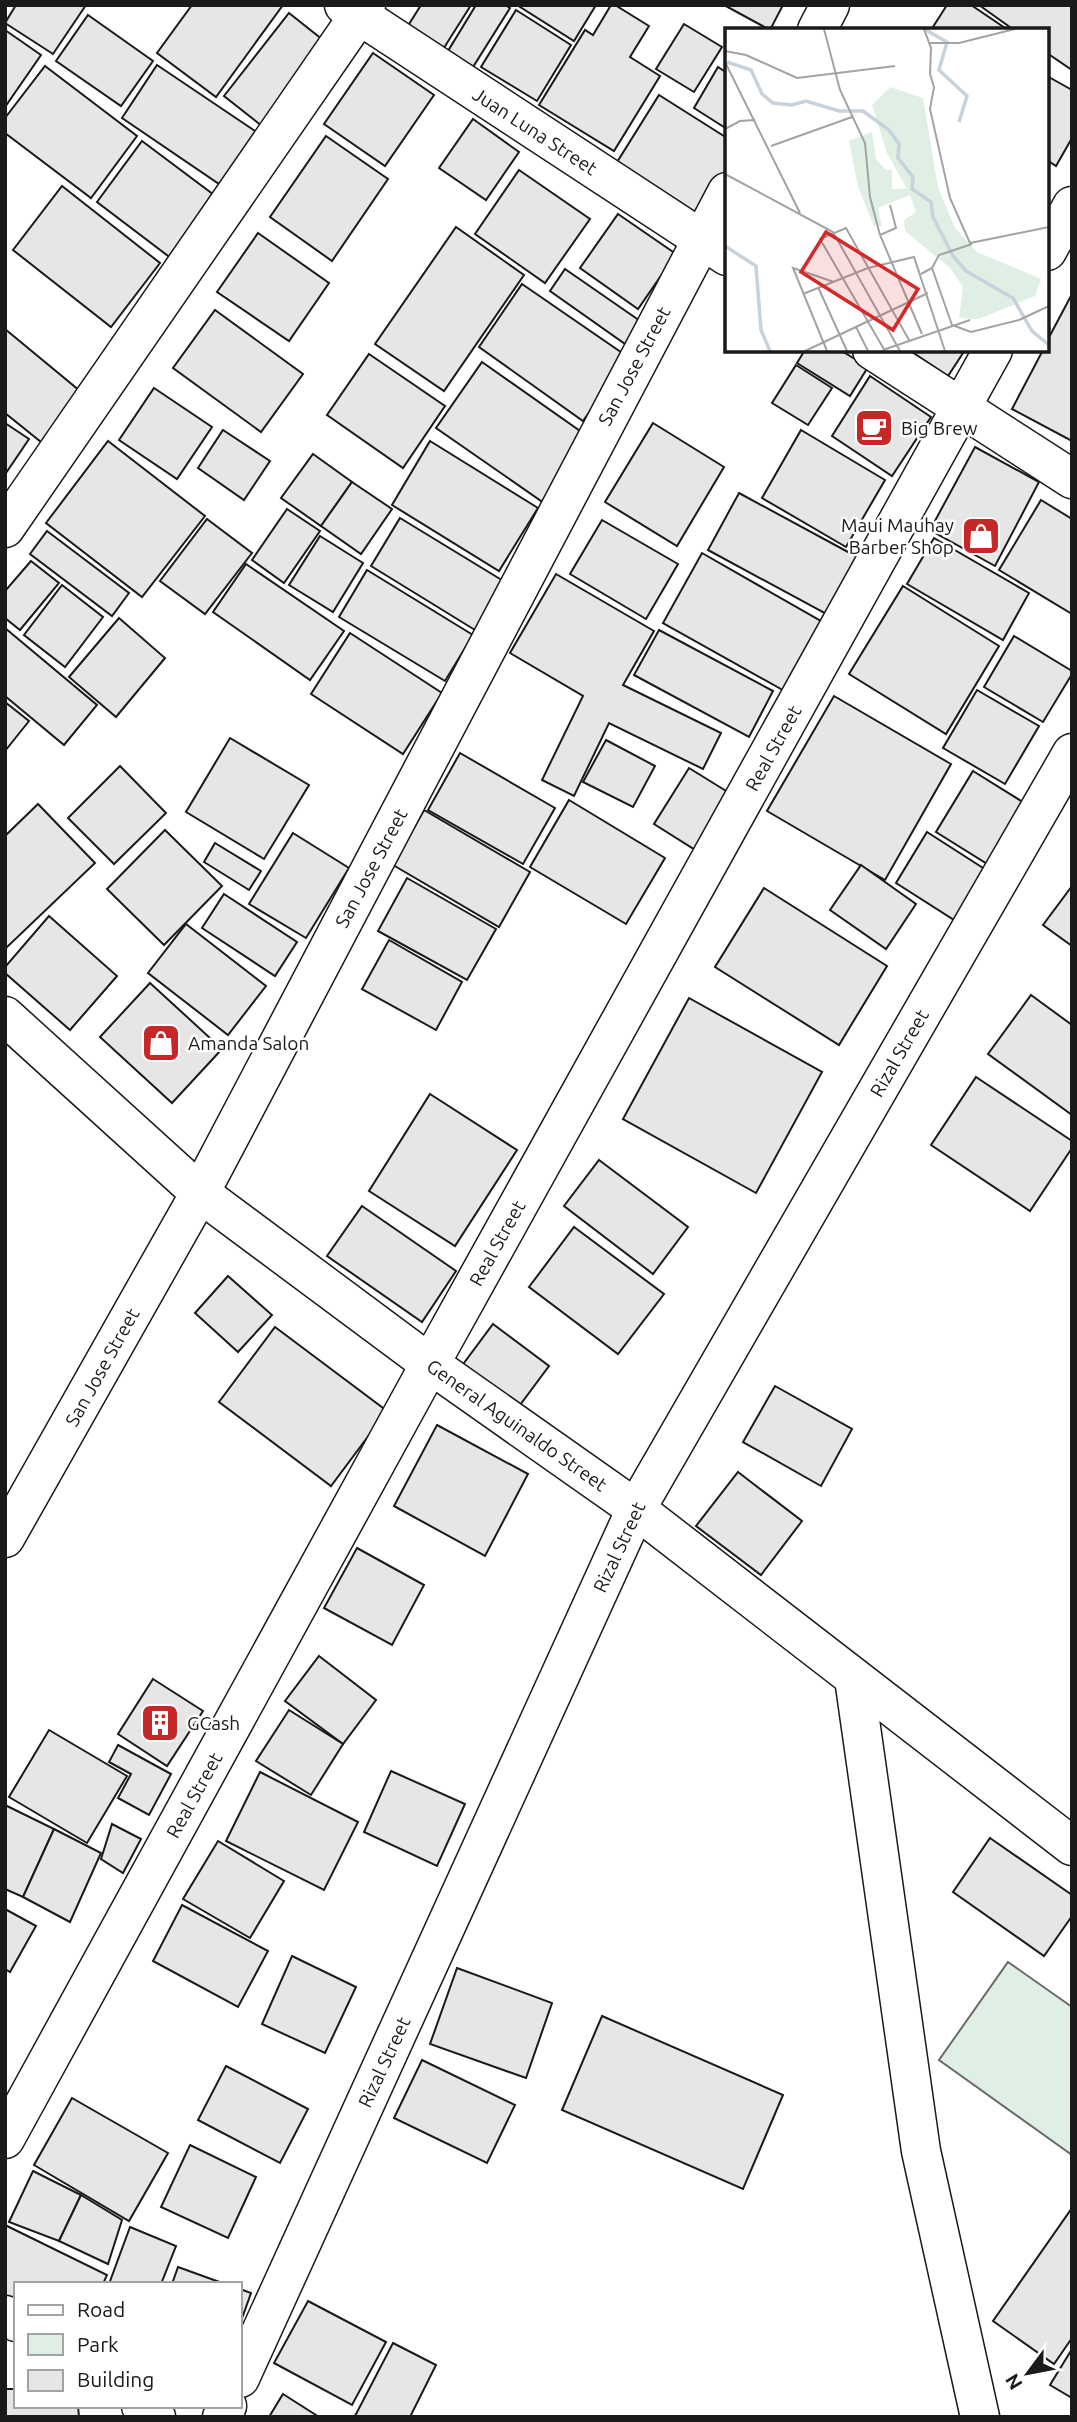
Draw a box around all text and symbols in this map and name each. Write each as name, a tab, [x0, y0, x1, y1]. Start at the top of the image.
inset map	[725, 28, 1049, 352]
street label: Juan Luna Street	[469, 83, 602, 180]
street label: San Jose Street	[593, 302, 675, 429]
cafe icon: Big Brew	[853, 407, 895, 449]
place label: Big Brew	[901, 417, 978, 439]
place label: Maui Mauhay Barber Shop	[841, 514, 954, 558]
shop icon: Maui Mauhay Barber Shop	[960, 515, 1002, 557]
street label: Real Street	[740, 701, 806, 795]
street label: San Jose Street	[330, 804, 412, 931]
street label: Rizal Street	[865, 1005, 933, 1101]
shop icon: Amanda Salon	[140, 1022, 182, 1064]
place label: Amanda Salon	[188, 1032, 309, 1054]
street label: Real Street	[464, 1196, 530, 1290]
street label: San Jose Street	[60, 1304, 144, 1430]
street label: General Aguinaldo Street	[423, 1354, 612, 1496]
street label: Rizal Street	[588, 1498, 650, 1596]
building icon: GCash	[139, 1702, 181, 1744]
place label: GCash	[187, 1712, 240, 1734]
street label: Real Street	[161, 1748, 227, 1842]
street label: Rizal Street	[353, 2013, 415, 2111]
legend	[14, 2282, 242, 2408]
text: Road	[77, 2297, 125, 2321]
text: Park	[77, 2332, 119, 2356]
north arrow	[993, 2338, 1063, 2408]
text: Building	[77, 2367, 154, 2391]
text: N	[1000, 2370, 1027, 2394]

